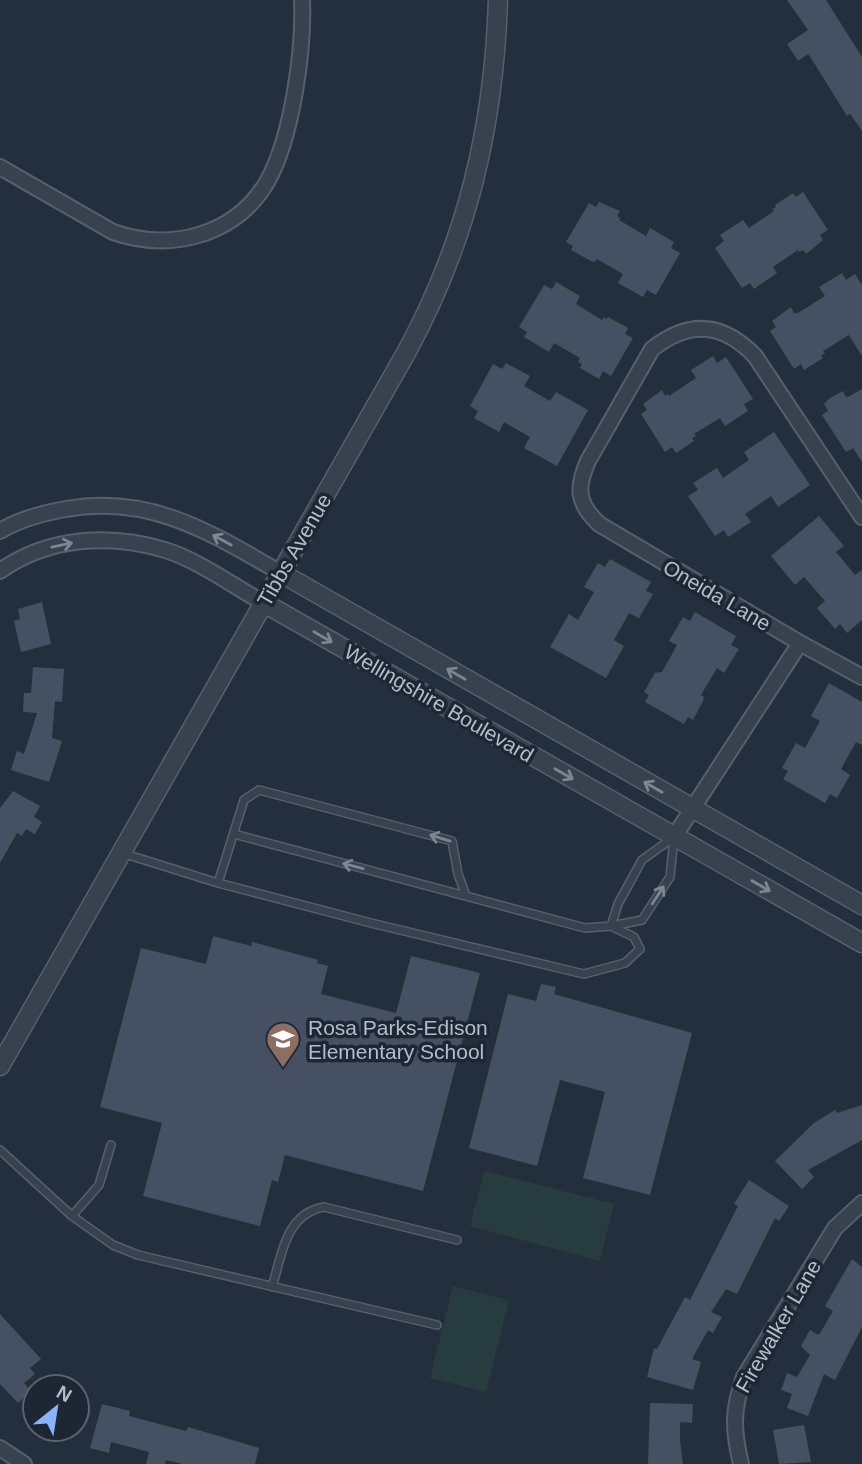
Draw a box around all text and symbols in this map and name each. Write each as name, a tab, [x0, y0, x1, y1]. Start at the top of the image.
street label: Tibbs Avenue	[253, 490, 335, 610]
one-way arrow	[212, 533, 232, 547]
one-way arrow	[50, 537, 73, 551]
street label: Oneida Lane	[659, 555, 775, 635]
one-way arrow	[313, 630, 333, 644]
street label: Wellingshire Boulevard	[340, 639, 538, 767]
one-way arrow	[446, 666, 466, 680]
one-way arrow	[553, 767, 573, 781]
one-way arrow	[644, 780, 664, 794]
one-way arrow	[430, 831, 452, 844]
one-way arrow	[342, 858, 364, 871]
one-way arrow	[751, 879, 771, 893]
one-way arrow	[652, 885, 666, 905]
place label: Rosa Parks-Edison Elementary School	[308, 1016, 488, 1063]
school or university icon: Rosa Parks-Edison Elementary School	[264, 1020, 302, 1069]
street label: Firewalker Lane	[731, 1256, 825, 1396]
north arrow	[21, 1373, 91, 1443]
text: N	[53, 1381, 75, 1406]

